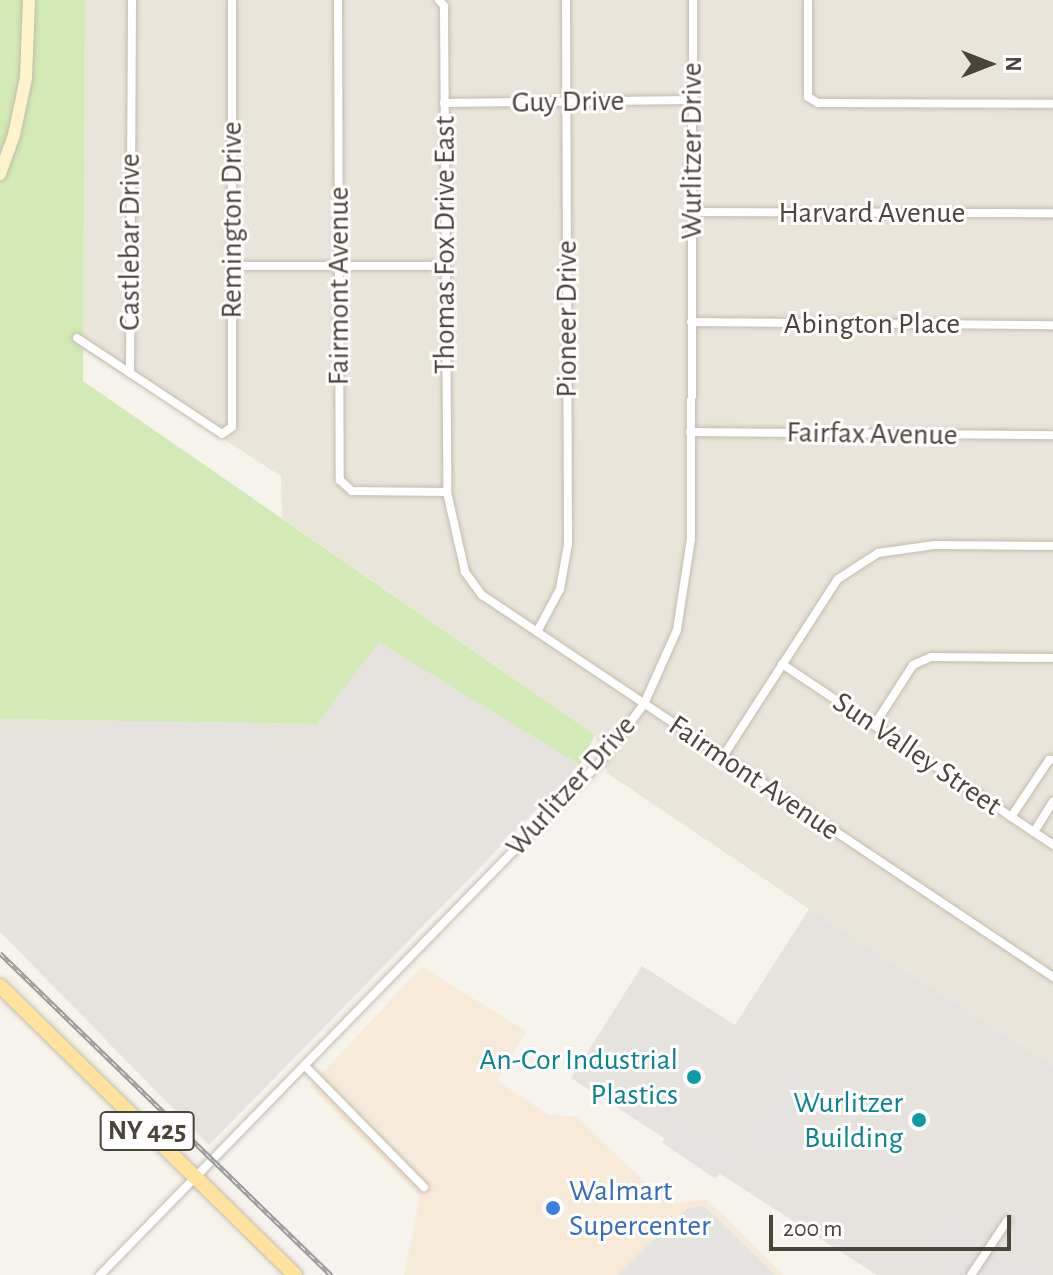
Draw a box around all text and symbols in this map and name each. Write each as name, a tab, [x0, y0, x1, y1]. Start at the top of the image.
north arrow	[949, 24, 1029, 104]
text: N	[1002, 56, 1024, 72]
street label: Wurlitzer Drive	[674, 62, 710, 240]
street label: Guy Drive	[511, 83, 625, 121]
street label: Thomas Fox Drive East	[427, 116, 463, 374]
street label: Remington Drive	[214, 121, 250, 319]
street label: Castlebar Drive	[112, 153, 148, 331]
street label: Fairmont Avenue	[321, 187, 357, 385]
street label: Harvard Avenue	[779, 195, 965, 231]
street label: Pioneer Drive	[549, 240, 585, 398]
street label: Abington Place	[784, 306, 960, 342]
street label: Fairfax Avenue	[786, 415, 958, 453]
street label: Sun Valley Street	[826, 684, 1008, 824]
street label: Fairmont Avenue	[662, 707, 846, 849]
street label: Wurlitzer Drive	[498, 708, 644, 864]
place label: An-Cor Industrial Plastics	[479, 1042, 678, 1112]
marker: An-Cor Industrial Plastics	[685, 1068, 703, 1086]
place label: Wurlitzer Building	[793, 1085, 903, 1156]
road number: NY 425	[99, 1107, 195, 1155]
marker: Wurlitzer Building	[910, 1111, 928, 1129]
place label: Walmart Supercenter	[569, 1173, 711, 1244]
marker: Walmart Supercenter	[544, 1199, 562, 1217]
scale bar	[773, 1199, 1015, 1249]
text: 200 m	[783, 1217, 842, 1241]

